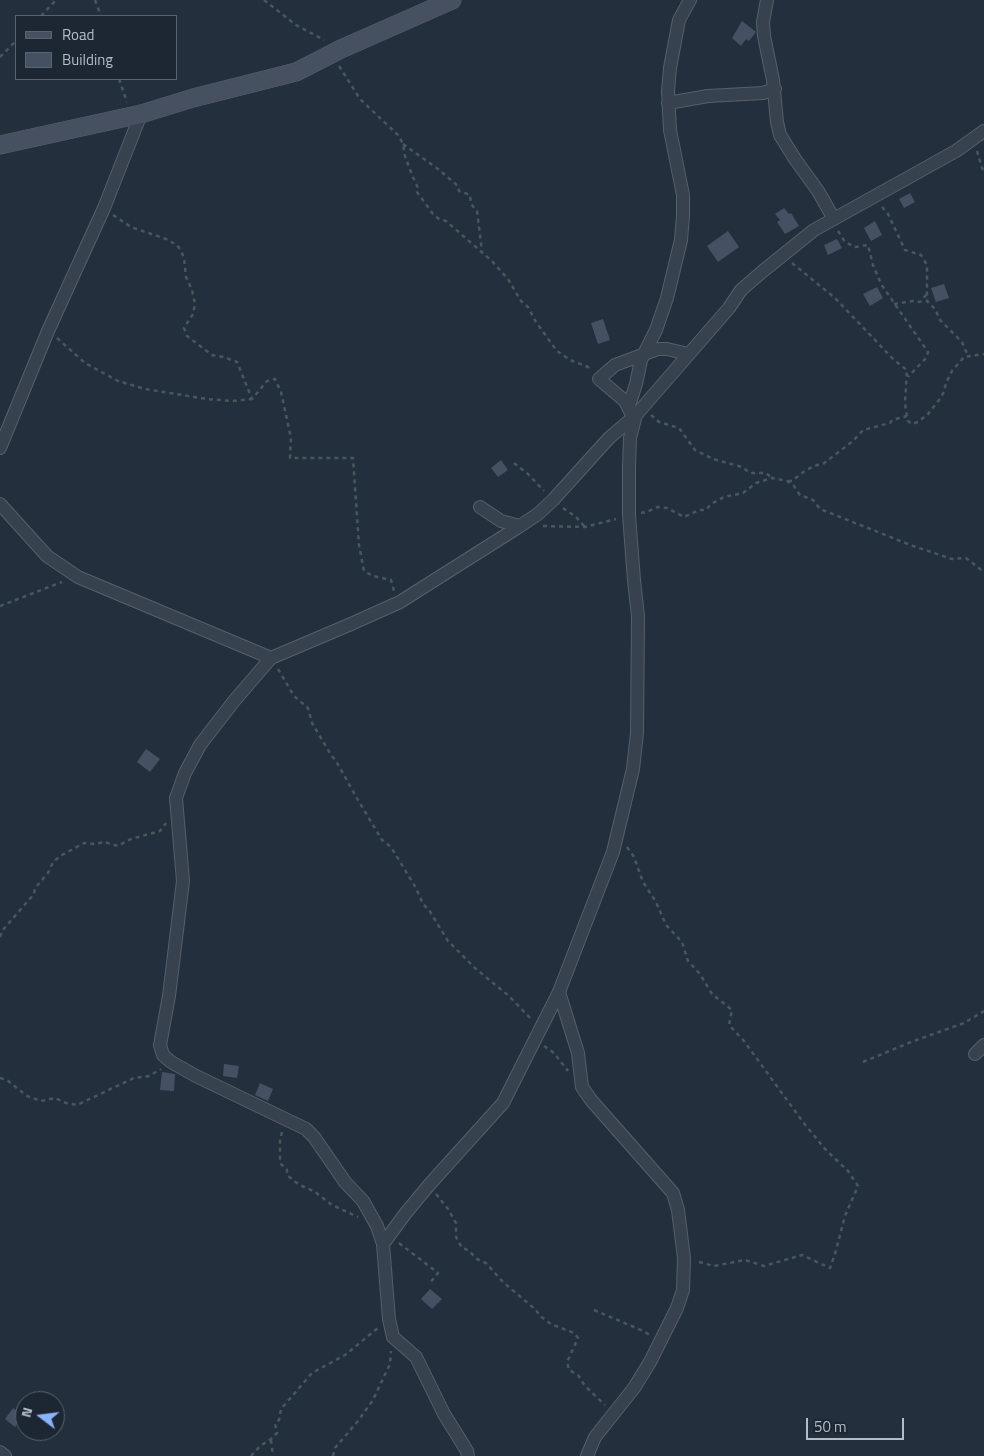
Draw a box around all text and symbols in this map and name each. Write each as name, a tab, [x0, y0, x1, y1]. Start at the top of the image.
legend	[15, 15, 178, 80]
text: Road	[62, 23, 94, 46]
text: Building	[62, 48, 113, 71]
north arrow	[15, 1391, 65, 1441]
text: N	[15, 1405, 37, 1420]
scale bar	[809, 1408, 906, 1440]
text: 50 m	[814, 1415, 847, 1438]

